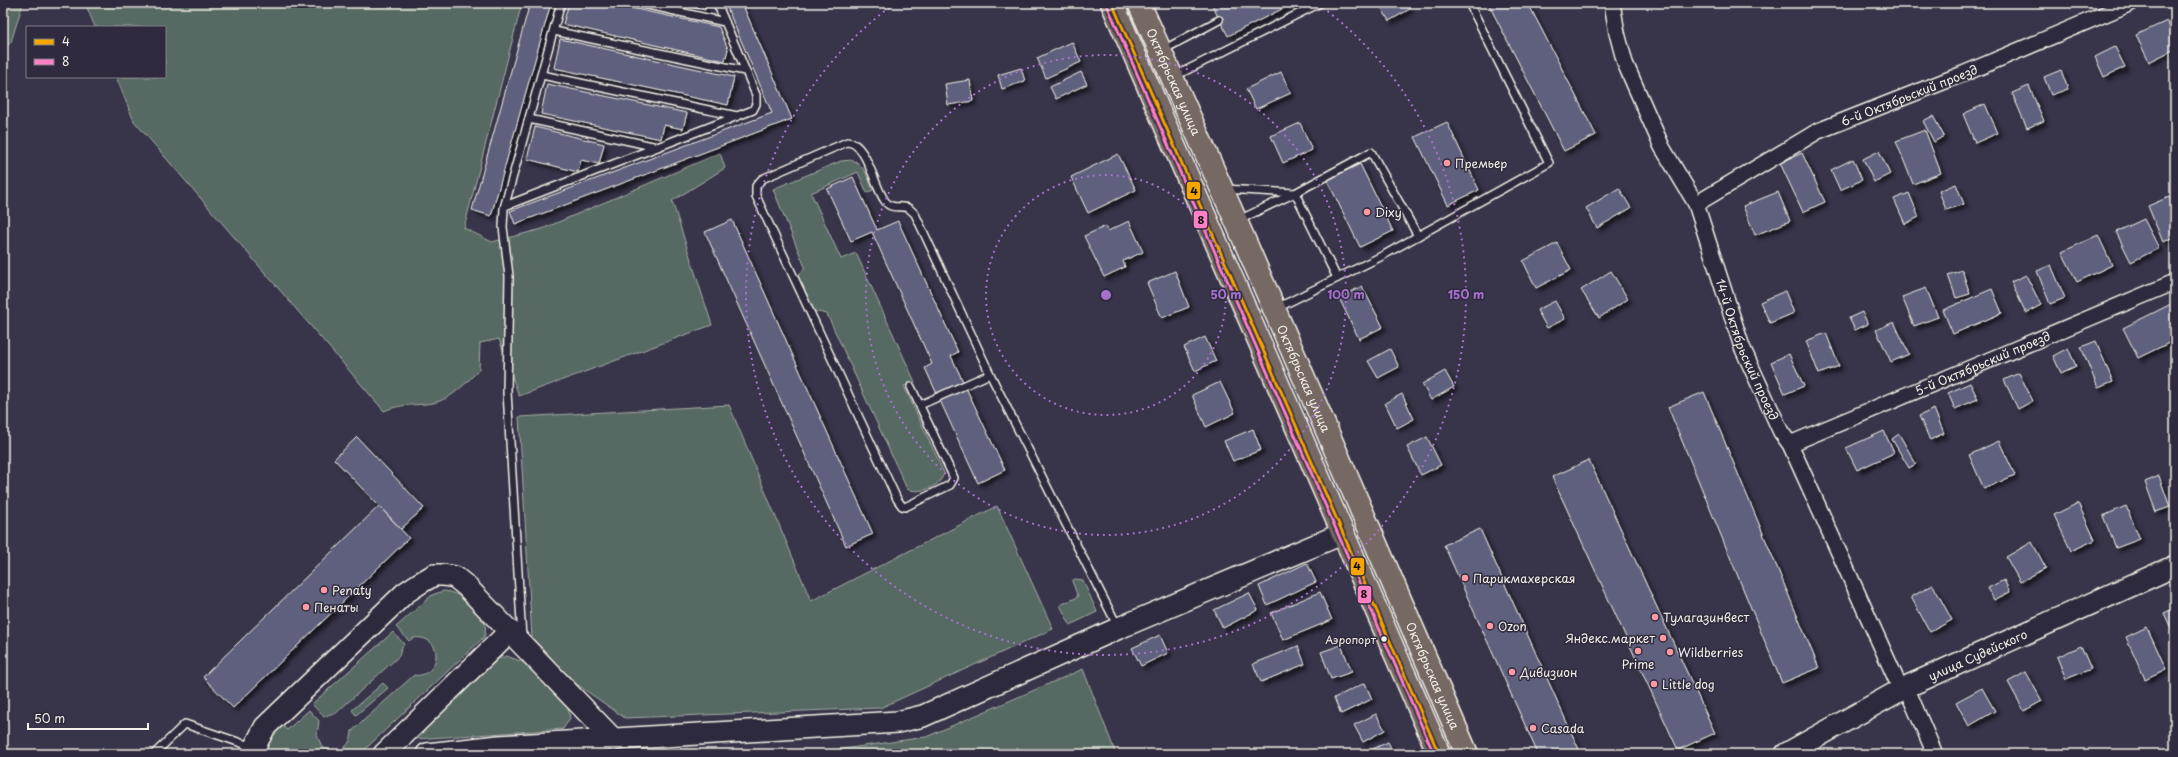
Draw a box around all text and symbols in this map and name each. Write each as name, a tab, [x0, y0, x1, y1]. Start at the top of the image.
street label: Октябрьская улица	[1142, 25, 1206, 138]
legend	[26, 26, 166, 78]
text: 4	[62, 32, 70, 50]
text: 8	[62, 52, 70, 70]
street label: 6-й Октябрьский проезд	[1838, 60, 1980, 130]
place label: Премьер	[1455, 154, 1507, 172]
marker: Премьер	[1442, 158, 1452, 168]
line badge: 4	[1186, 181, 1201, 200]
text: 4	[1190, 182, 1198, 199]
place label: Dixy	[1375, 203, 1402, 221]
marker: Dixy	[1362, 207, 1372, 217]
line badge: 8	[1193, 210, 1208, 229]
text: 8	[1198, 211, 1205, 228]
street label: 14-й Октябрьский проезд	[1712, 276, 1783, 423]
text: 50 m	[1210, 285, 1242, 303]
text: 100 m	[1327, 285, 1365, 303]
text: 150 m	[1448, 285, 1484, 303]
centre of rings	[1099, 288, 1113, 302]
street label: Октябрьская улица	[1273, 322, 1336, 435]
street label: 5-й Октябрьский проезд	[1912, 326, 2053, 399]
line badge: 4	[1350, 557, 1365, 576]
text: 4	[1353, 557, 1361, 574]
place label: Парикмахерская	[1473, 569, 1575, 587]
marker: Парикмахерская	[1460, 573, 1470, 583]
place label: Penaty	[332, 581, 372, 599]
marker: Penaty	[319, 585, 329, 595]
line badge: 8	[1357, 585, 1372, 604]
text: 8	[1361, 585, 1368, 602]
place label: Пенаты	[314, 598, 359, 616]
marker: Пенаты	[301, 602, 311, 612]
place label: Тулагазинвест	[1663, 608, 1749, 626]
marker: Тулагазинвест	[1650, 612, 1660, 622]
place label: Ozon	[1498, 617, 1527, 635]
street label: Октябрьская улица	[1402, 619, 1464, 733]
marker: Ozon	[1485, 621, 1495, 631]
street label: улица Судейского	[1925, 625, 2030, 685]
place label: Яндекс.маркет	[1566, 629, 1655, 647]
place label: Аэропорт	[1325, 631, 1377, 648]
marker: Яндекс.маркет	[1658, 633, 1668, 643]
marker: Аэропорт	[1379, 634, 1389, 644]
place label: Wildberries	[1678, 643, 1744, 661]
marker: Prime	[1633, 646, 1643, 656]
marker: Wildberries	[1665, 647, 1675, 657]
place label: Prime	[1621, 655, 1655, 673]
place label: Дивизион	[1519, 663, 1577, 681]
marker: Дивизион	[1507, 667, 1517, 677]
place label: Little dog	[1662, 675, 1715, 693]
marker: Little dog	[1649, 679, 1659, 689]
scale bar	[28, 705, 148, 731]
text: 50 m	[34, 709, 65, 727]
place label: Casada	[1541, 719, 1585, 737]
marker: Casada	[1528, 723, 1538, 733]

